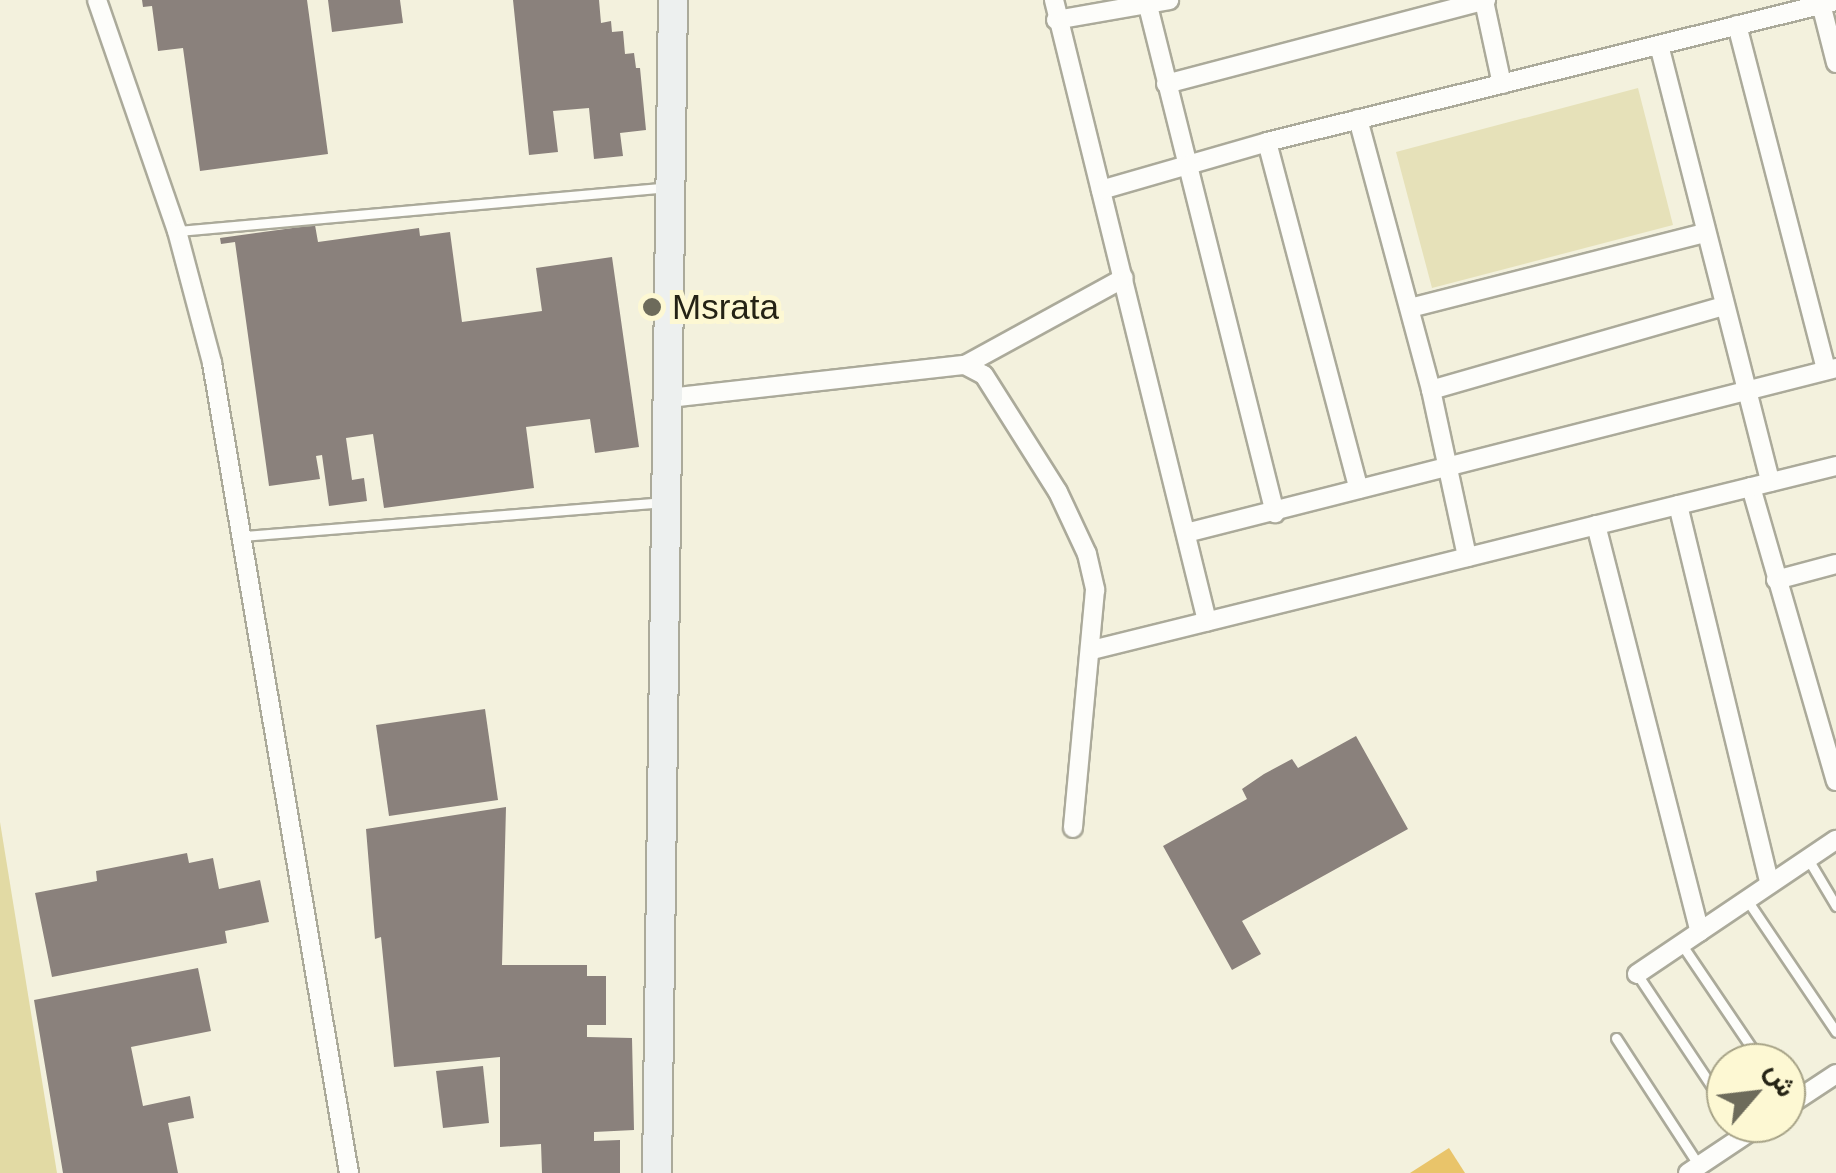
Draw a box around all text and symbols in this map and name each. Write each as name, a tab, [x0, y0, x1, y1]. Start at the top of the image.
place label: Msrata	[672, 286, 779, 328]
marker: Msrata	[641, 296, 663, 318]
north arrow	[1706, 1043, 1806, 1143]
text: ش	[1760, 1057, 1803, 1102]

